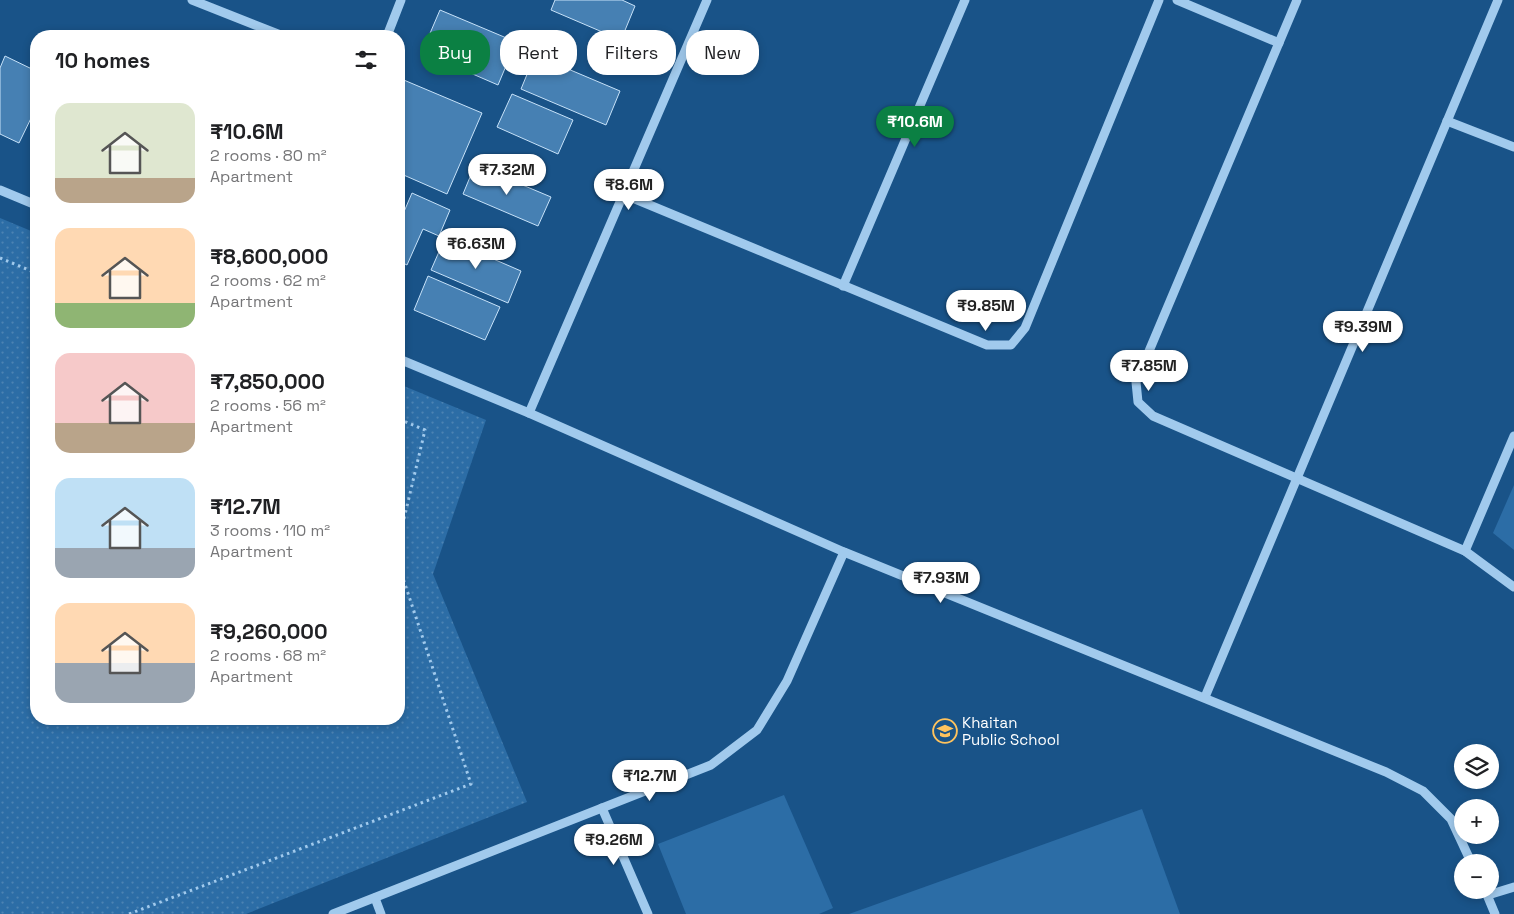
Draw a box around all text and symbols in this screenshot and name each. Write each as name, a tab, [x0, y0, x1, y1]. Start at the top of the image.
chip: Buy	[420, 30, 490, 75]
chip: Rent	[500, 30, 577, 75]
chip: Filters	[587, 30, 676, 75]
chip: New	[686, 30, 759, 75]
icon: filters	[352, 46, 380, 74]
text: 10 homes	[55, 47, 150, 74]
pin: ₹10.6M	[874, 106, 956, 148]
text: ₹10.6M	[887, 111, 943, 132]
text: ₹10.6M	[210, 118, 283, 145]
icon: home	[95, 123, 155, 183]
text: 2 rooms · 80 m²	[210, 145, 327, 166]
pin: ₹7.32M	[466, 154, 548, 196]
text: ₹7.32M	[479, 159, 535, 180]
text: Apartment	[210, 166, 293, 187]
pin: ₹8.6M	[594, 168, 664, 211]
text: ₹8.6M	[605, 174, 653, 195]
pin: ₹6.63M	[435, 228, 517, 270]
text: ₹6.63M	[447, 233, 505, 254]
text: ₹8,600,000	[210, 243, 328, 270]
icon: home	[95, 248, 155, 308]
text: 2 rooms · 62 m²	[210, 270, 326, 291]
pin: ₹9.85M	[945, 290, 1027, 332]
text: Apartment	[210, 291, 293, 312]
text: ₹9.85M	[957, 295, 1015, 316]
pin: ₹9.39M	[1322, 310, 1404, 353]
text: ₹9.39M	[1334, 316, 1392, 337]
pin: ₹7.85M	[1108, 350, 1190, 392]
text: ₹7.85M	[1121, 355, 1177, 376]
text: ₹7,850,000	[210, 368, 325, 395]
icon: home	[95, 373, 155, 433]
text: 2 rooms · 56 m²	[210, 395, 326, 416]
text: Apartment	[210, 416, 293, 437]
text: ₹12.7M	[210, 493, 281, 520]
icon: home	[95, 498, 155, 558]
text: 3 rooms · 110 m²	[210, 520, 330, 541]
text: Apartment	[210, 541, 293, 562]
pin: ₹7.93M	[900, 562, 982, 604]
text: ₹7.93M	[913, 567, 969, 588]
text: ₹9,260,000	[210, 618, 328, 645]
icon: home	[95, 623, 155, 683]
text: 2 rooms · 68 m²	[210, 645, 326, 666]
text: Apartment	[210, 666, 293, 687]
place label: Khaitan Public School	[962, 713, 1060, 749]
school or university icon: Khaitan Public School	[932, 718, 958, 744]
map controls	[1454, 744, 1499, 899]
button: layers	[1454, 744, 1499, 789]
pin: ₹12.7M	[609, 760, 691, 802]
text: ₹12.7M	[623, 765, 677, 786]
button: +	[1454, 799, 1499, 844]
pin: ₹9.26M	[573, 824, 655, 866]
text: ₹9.26M	[585, 829, 643, 850]
button: −	[1454, 854, 1499, 899]

